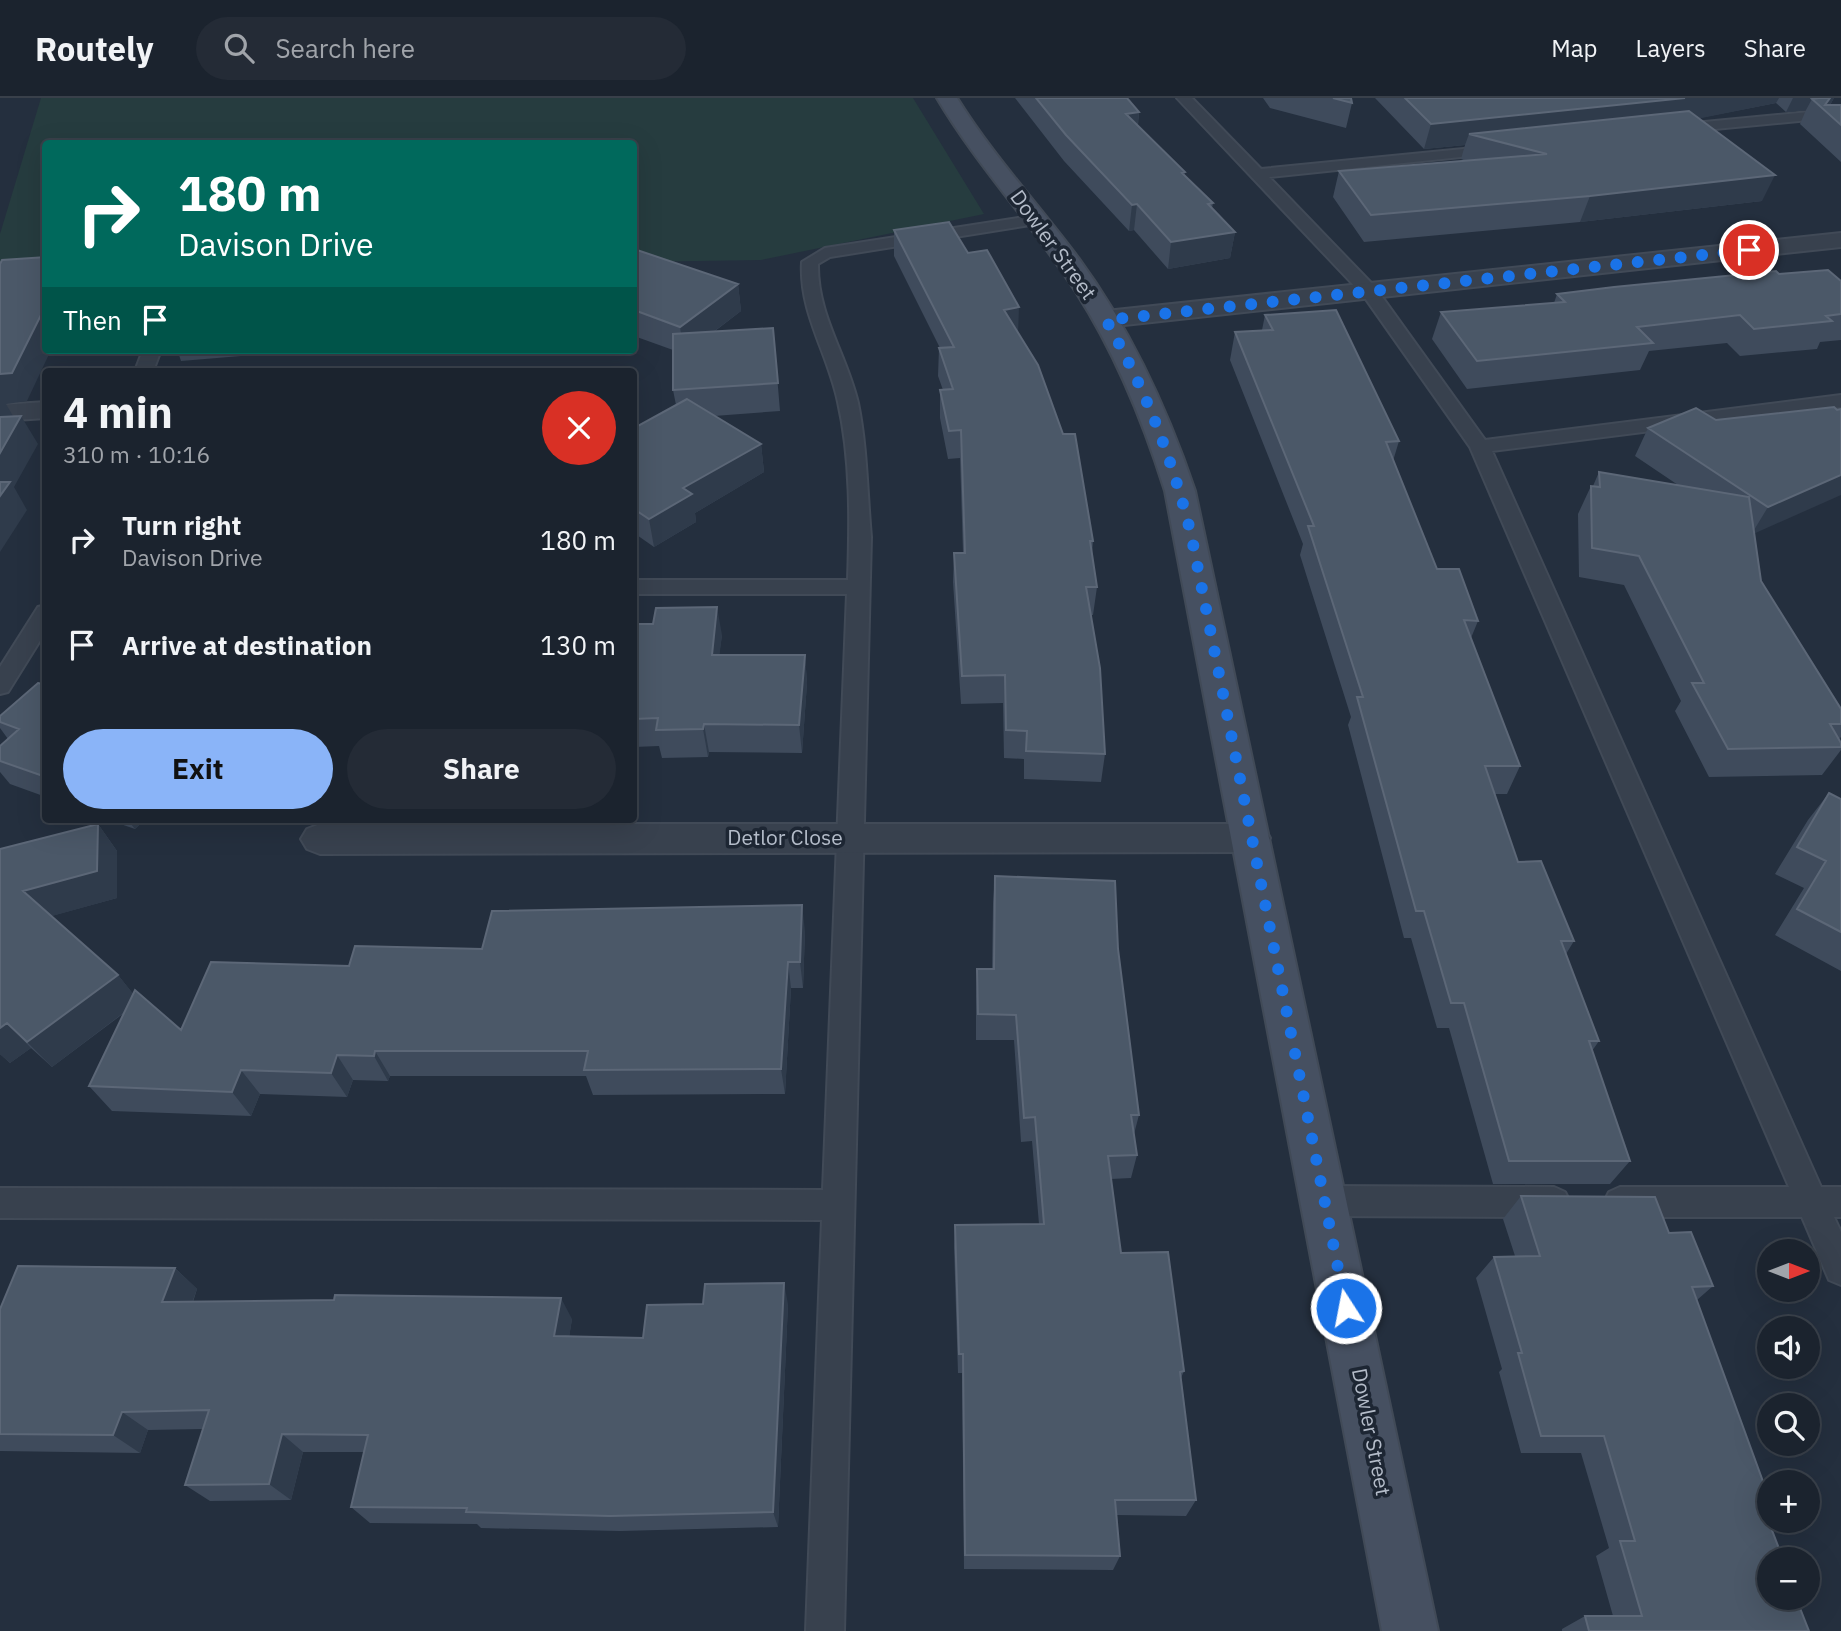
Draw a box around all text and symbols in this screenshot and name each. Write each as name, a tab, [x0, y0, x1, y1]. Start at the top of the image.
search box	[196, 17, 686, 80]
text: Routely	[35, 27, 154, 70]
icon: search	[220, 29, 258, 67]
text: Search here	[276, 31, 415, 65]
text: Map	[1551, 32, 1598, 64]
text: Layers	[1636, 32, 1706, 64]
text: Share	[1744, 32, 1806, 64]
text: 180 m	[178, 161, 322, 224]
icon: right	[63, 168, 154, 259]
street label: Dowler Street	[1004, 184, 1103, 305]
pin	[1719, 220, 1779, 280]
text: Davison Drive	[178, 223, 374, 265]
icon: arrive	[1730, 231, 1768, 269]
icon: arrive	[136, 301, 174, 339]
text: Then	[63, 303, 122, 337]
text: 4 min	[63, 385, 173, 440]
button: close	[542, 391, 616, 465]
text: 310 m · 10:16	[63, 439, 210, 469]
text: Turn right	[122, 508, 241, 542]
icon: right	[63, 521, 101, 559]
text: 180 m	[540, 523, 616, 557]
text: Davison Drive	[122, 542, 263, 572]
icon: arrive	[63, 626, 101, 664]
text: Arrive at destination	[122, 628, 372, 662]
text: 130 m	[540, 628, 616, 662]
button: Exit	[63, 729, 333, 809]
button: Share	[347, 729, 616, 809]
street label: Detlor Close	[727, 823, 843, 851]
north arrow	[1757, 1239, 1820, 1302]
map controls	[1757, 1239, 1820, 1610]
position arrow	[1309, 1271, 1383, 1345]
button: sound	[1757, 1316, 1820, 1379]
street label: Dowler Street	[1346, 1366, 1398, 1498]
button: search	[1757, 1393, 1820, 1456]
button: +	[1757, 1470, 1820, 1533]
button: −	[1757, 1547, 1820, 1610]

